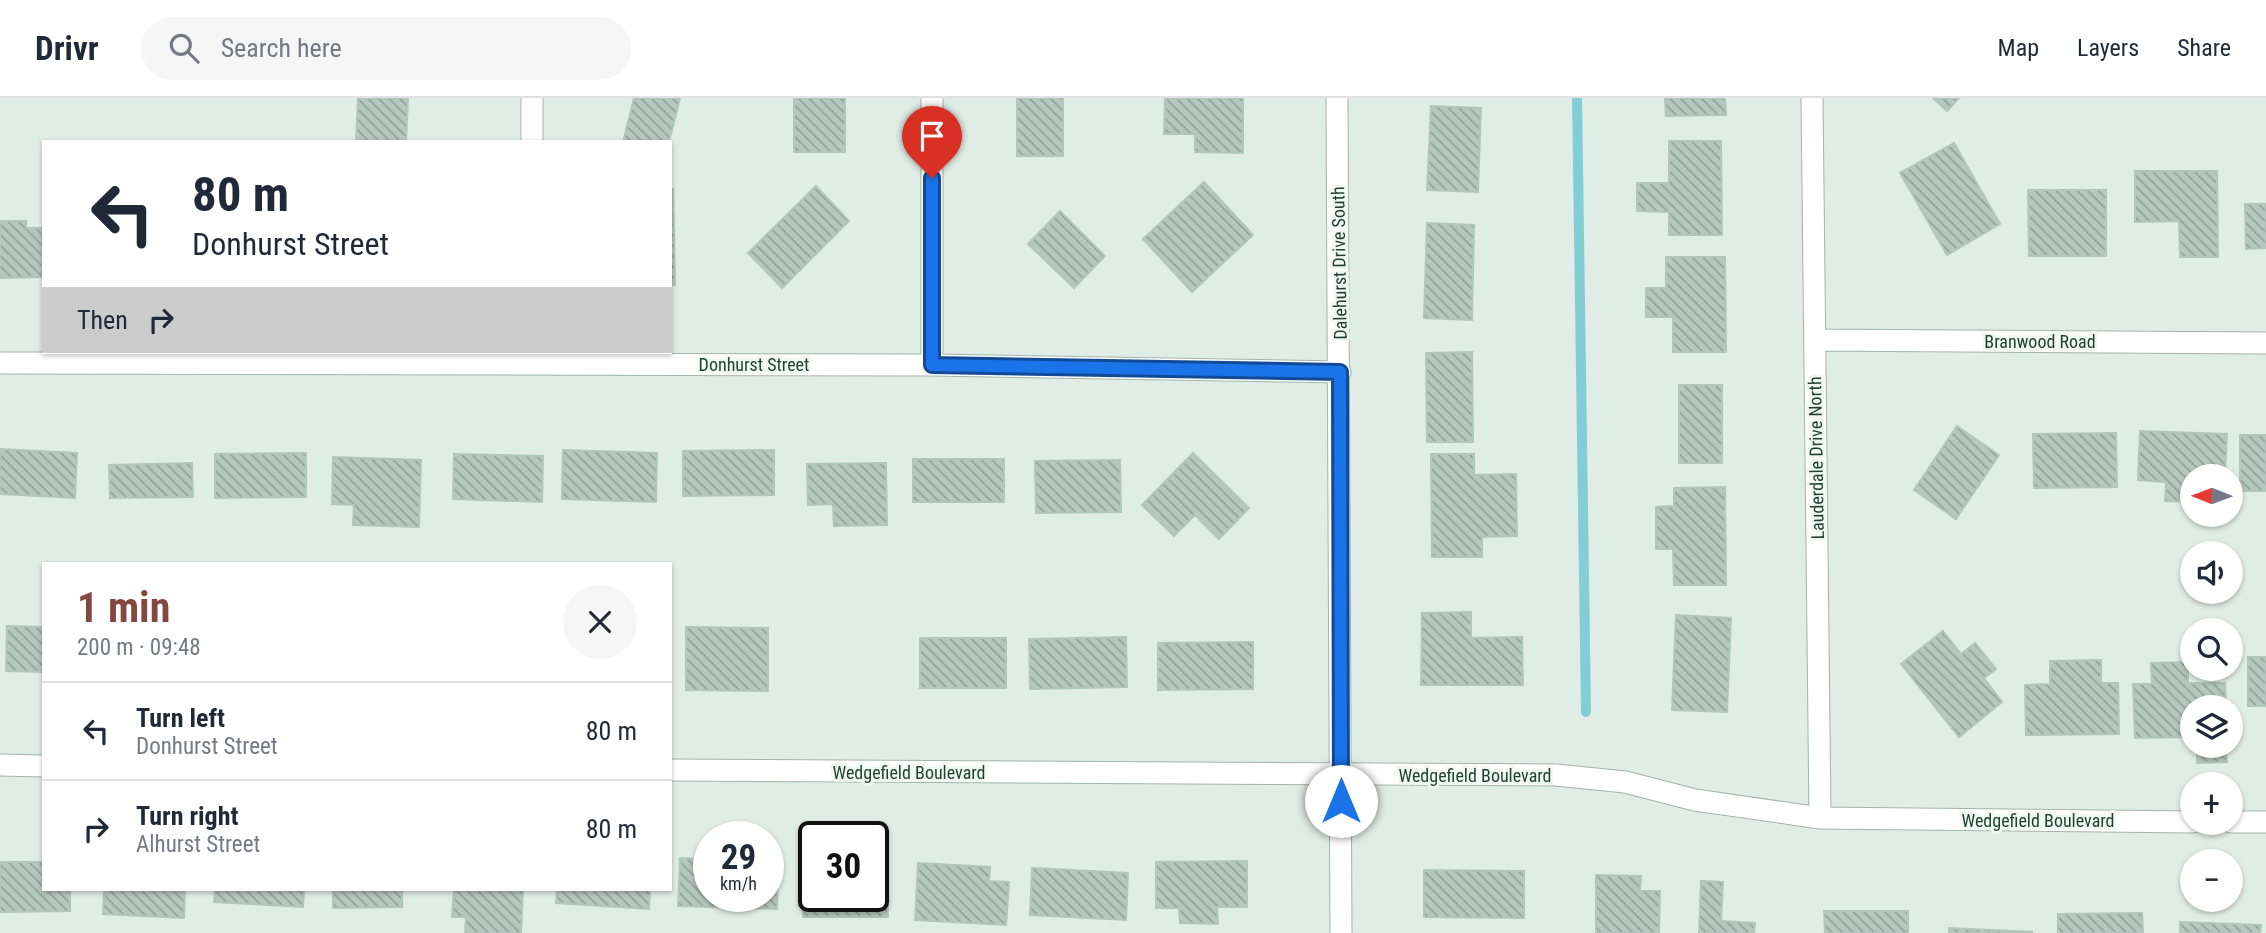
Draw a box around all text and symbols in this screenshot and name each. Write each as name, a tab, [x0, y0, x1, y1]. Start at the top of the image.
search box	[141, 17, 631, 80]
text: Drivr	[35, 29, 99, 68]
icon: search	[165, 29, 203, 67]
text: Search here	[221, 33, 342, 63]
text: Map	[1998, 34, 2039, 62]
text: Layers	[2077, 34, 2139, 62]
text: Share	[2177, 34, 2231, 62]
pin	[902, 106, 962, 178]
icon: arrive	[913, 117, 951, 155]
text: 80 m	[192, 166, 289, 223]
icon: left	[77, 168, 168, 259]
street label: Dalehurst Drive South	[1327, 186, 1351, 340]
text: Donhurst Street	[192, 225, 389, 263]
icon: right	[142, 301, 180, 339]
text: Then	[77, 305, 128, 335]
street label: Branwood Road	[1984, 331, 2096, 352]
street label: Donhurst Street	[699, 354, 809, 375]
street label: Lauderdale Drive North	[1804, 376, 1828, 540]
north arrow	[2180, 464, 2244, 527]
map controls	[2180, 464, 2243, 912]
button: sound	[2180, 541, 2243, 604]
text: 1 min	[77, 583, 170, 632]
button: close	[563, 585, 637, 659]
button: search	[2180, 618, 2243, 681]
text: 200 m · 09:48	[77, 634, 201, 661]
button: layers	[2180, 695, 2243, 758]
text: Turn left	[136, 703, 225, 733]
icon: left	[77, 712, 115, 750]
text: 80 m	[586, 716, 637, 746]
text: Donhurst Street	[136, 733, 278, 760]
street label: Wedgefield Boulevard	[832, 762, 986, 783]
position arrow	[1304, 764, 1378, 838]
street label: Wedgefield Boulevard	[1398, 765, 1552, 786]
button: +	[2180, 772, 2243, 835]
text: Turn right	[136, 801, 238, 831]
icon: right	[77, 810, 115, 848]
street label: Wedgefield Boulevard	[1961, 810, 2115, 831]
text: 80 m	[586, 814, 637, 844]
speed limit sign: 30	[798, 821, 889, 912]
text: Alhurst Street	[136, 831, 260, 858]
text: 29	[721, 837, 756, 878]
button: −	[2180, 849, 2243, 912]
text: km/h	[720, 873, 757, 894]

